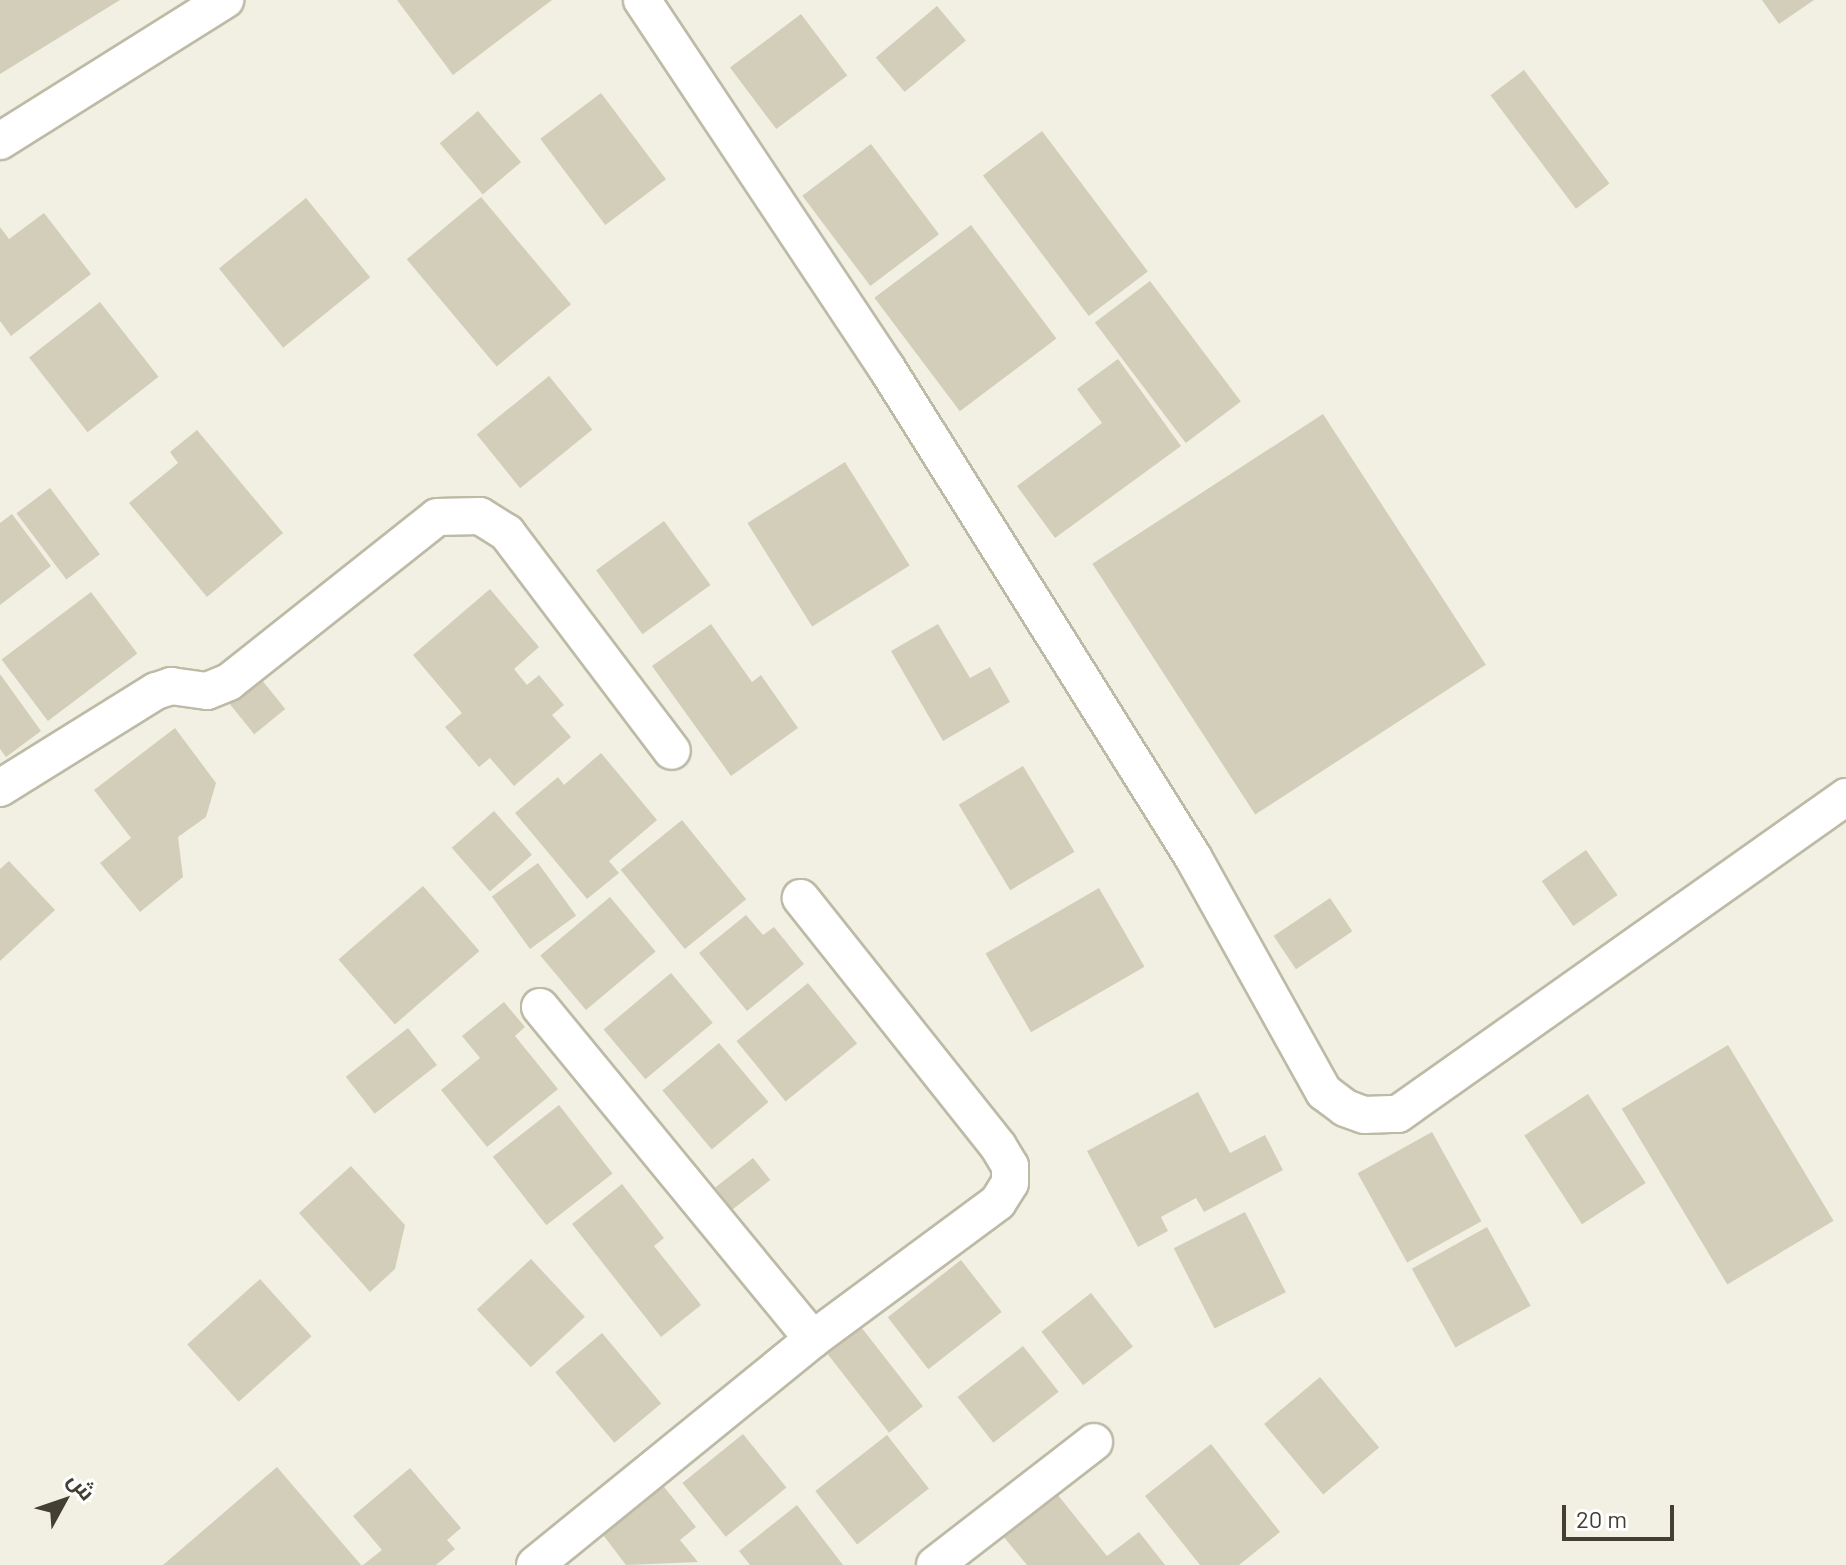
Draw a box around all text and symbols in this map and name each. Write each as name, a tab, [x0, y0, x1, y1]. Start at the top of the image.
north arrow	[24, 1461, 104, 1541]
text: ش	[63, 1466, 101, 1505]
scale bar	[1566, 1489, 1678, 1539]
text: 20 m	[1576, 1504, 1627, 1533]

